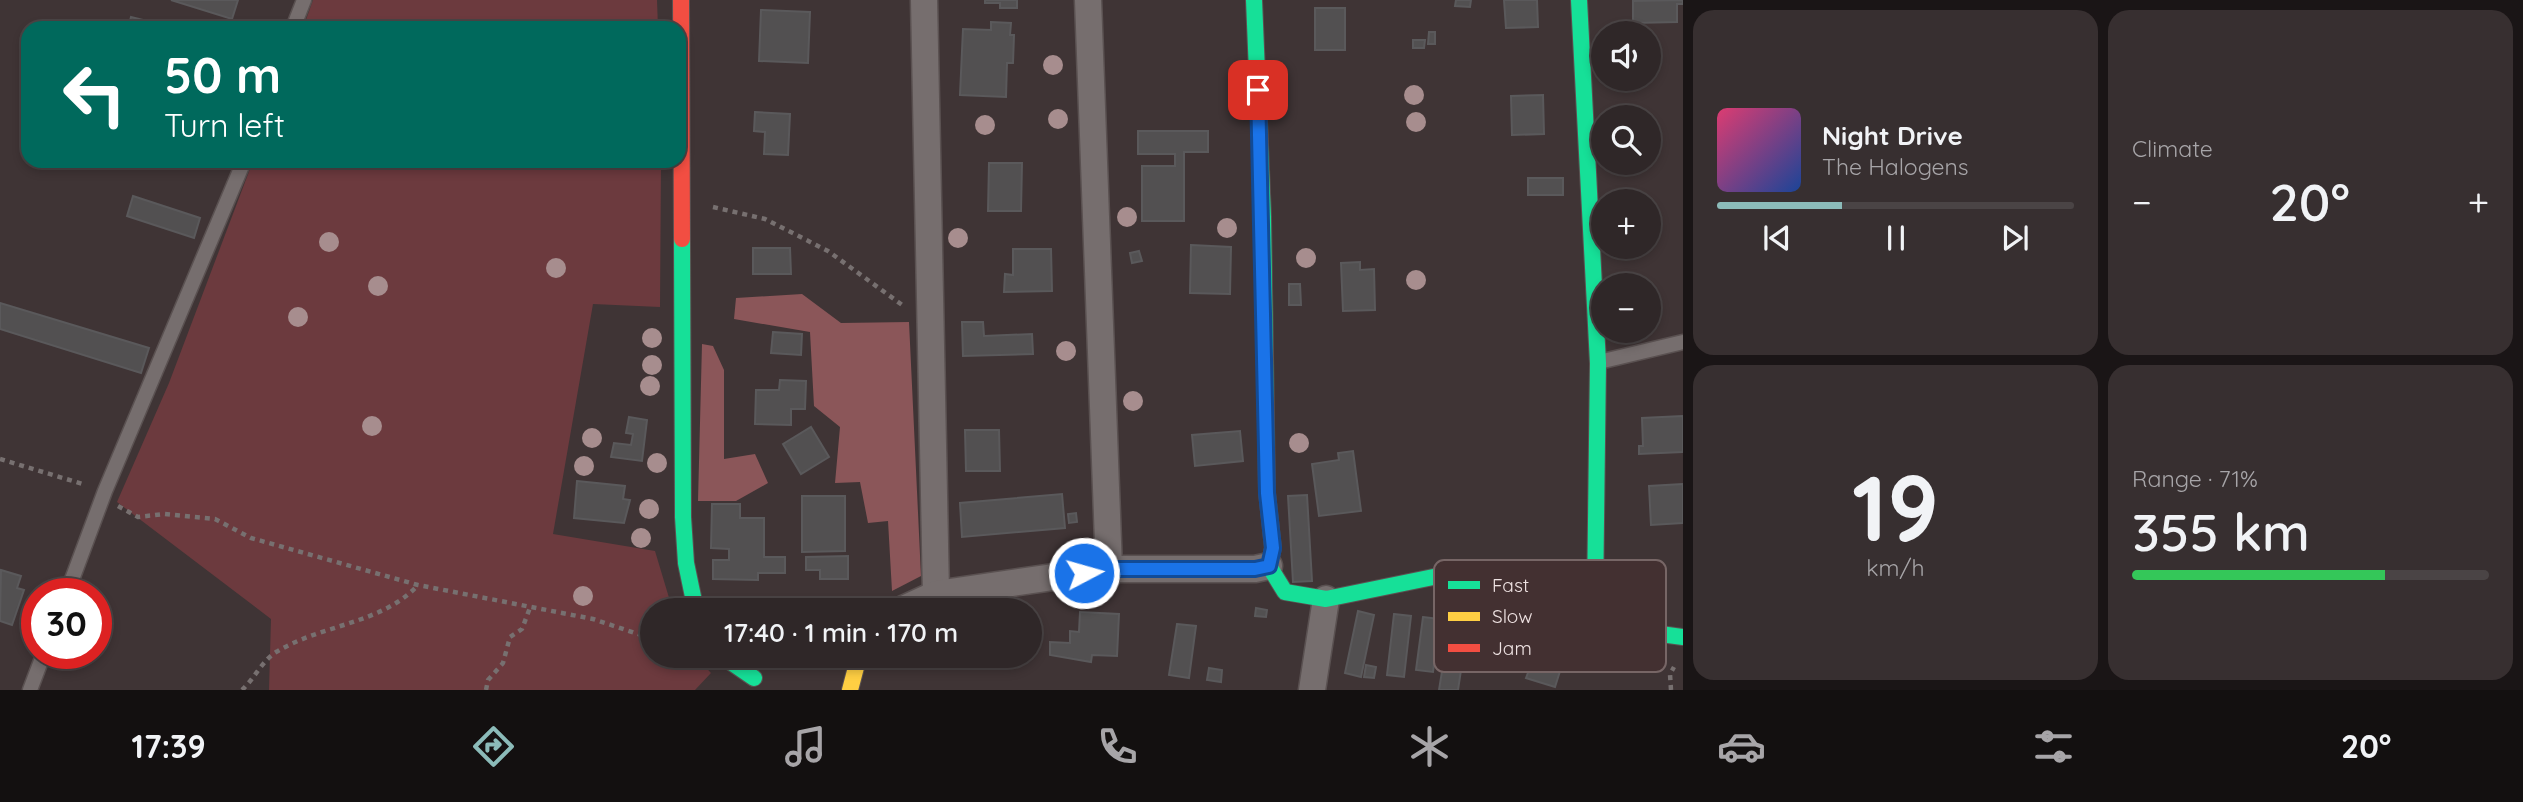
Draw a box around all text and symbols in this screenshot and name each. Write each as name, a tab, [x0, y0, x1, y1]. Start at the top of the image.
map controls	[1591, 21, 1661, 343]
button: sound	[1591, 21, 1661, 91]
text: 50 m	[164, 44, 281, 105]
icon: left	[49, 49, 140, 140]
pin	[1228, 60, 1288, 120]
icon: arrive	[1239, 71, 1277, 109]
text: Turn left	[164, 105, 285, 145]
button: search	[1591, 105, 1661, 175]
text: Night Drive	[1822, 119, 1963, 152]
text: Climate	[2132, 134, 2213, 163]
text: The Halogens	[1822, 152, 1969, 181]
text: 20°	[2269, 169, 2350, 234]
text: −	[2132, 178, 2152, 226]
text: +	[2468, 178, 2489, 226]
button: +	[1591, 189, 1661, 259]
icon: previous	[1758, 219, 1796, 257]
icon: pause	[1877, 219, 1915, 257]
icon: next	[1996, 219, 2034, 257]
button: −	[1591, 273, 1661, 343]
text: 19	[1852, 450, 1939, 564]
text: Range · 71%	[2132, 464, 2258, 493]
text: 355 km	[2132, 499, 2310, 564]
position arrow	[1047, 536, 1121, 610]
text: km/h	[1866, 553, 1925, 582]
legend	[1434, 560, 1666, 672]
text: Fast	[1492, 573, 1529, 597]
speed limit sign: 30	[21, 578, 112, 669]
text: Slow	[1492, 604, 1533, 628]
text: 17:40 · 1 min · 170 m	[724, 616, 958, 649]
text: Jam	[1492, 636, 1532, 660]
icon: directions	[469, 722, 518, 771]
icon: music	[781, 722, 830, 771]
icon: phone	[1093, 722, 1142, 771]
icon: climate	[1405, 722, 1454, 771]
icon: car	[1717, 722, 1766, 771]
icon: filters	[2029, 722, 2078, 771]
text: 17:39	[132, 726, 206, 766]
text: 20°	[2341, 726, 2391, 766]

